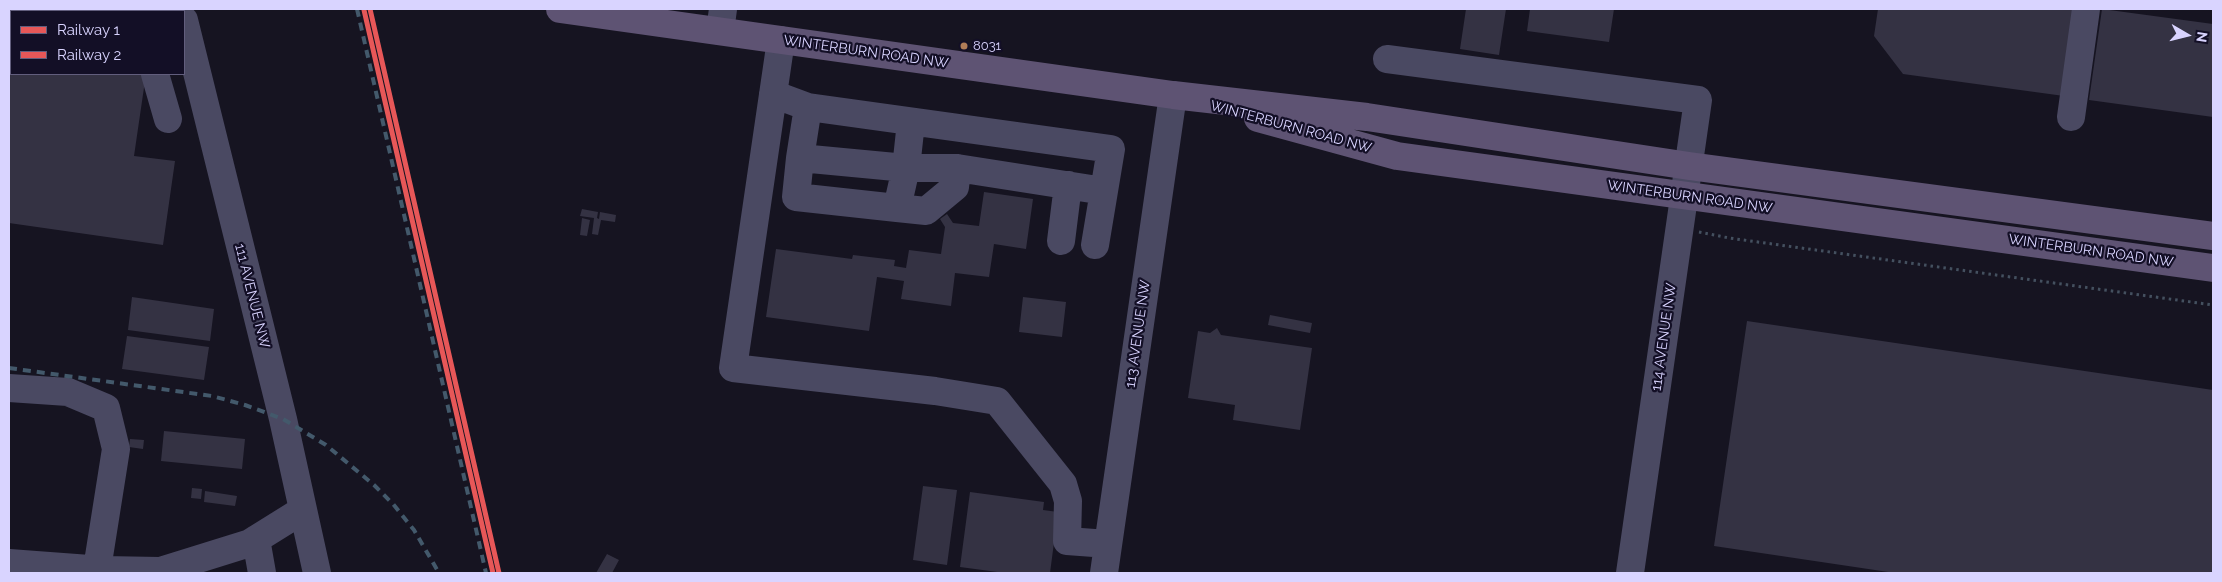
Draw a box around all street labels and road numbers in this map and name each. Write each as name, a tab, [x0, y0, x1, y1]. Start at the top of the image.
street label: WINTERBURN ROAD NW	[782, 32, 950, 72]
street label: WINTERBURN ROAD NW	[1208, 97, 1374, 157]
street label: WINTERBURN ROAD NW	[1606, 177, 1774, 217]
street label: WINTERBURN ROAD NW	[2007, 231, 2175, 271]
street label: 111 AVENUE NW	[231, 242, 273, 350]
street label: 113 AVENUE NW	[1122, 279, 1154, 389]
street label: 114 AVENUE NW	[1648, 282, 1680, 392]

